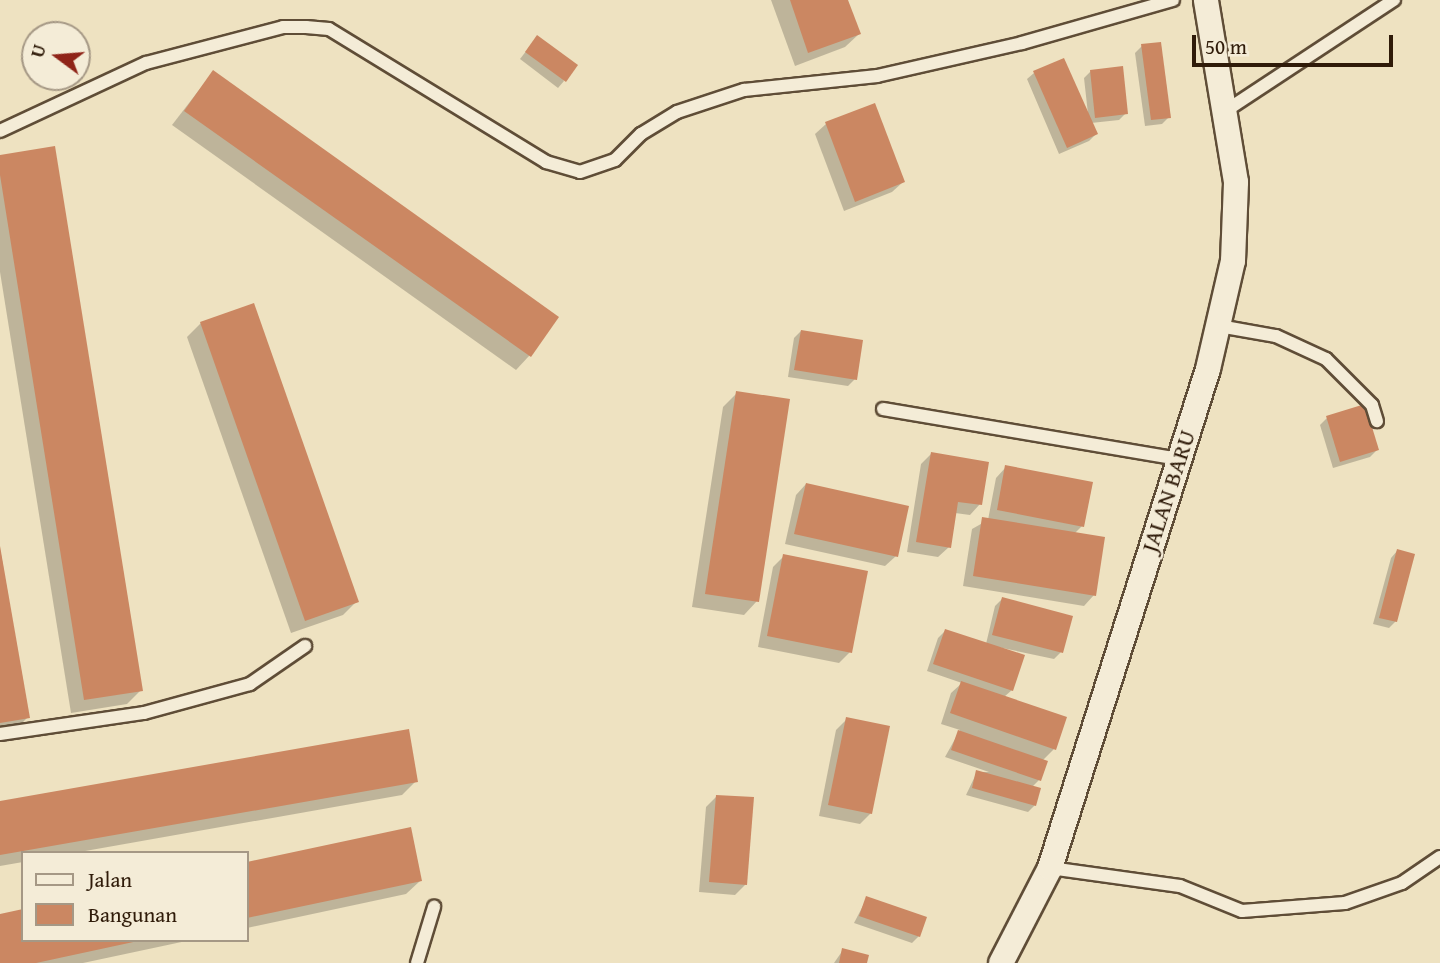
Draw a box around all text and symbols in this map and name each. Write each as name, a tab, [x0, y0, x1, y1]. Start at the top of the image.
north arrow	[21, 21, 91, 91]
scale bar	[1195, 21, 1396, 65]
text: 50 m	[1205, 31, 1247, 62]
text: U	[23, 41, 53, 61]
street label: JALAN BARU	[1135, 426, 1201, 556]
legend	[21, 851, 248, 942]
text: Jalan	[88, 864, 132, 895]
text: Bangunan	[88, 899, 177, 930]

